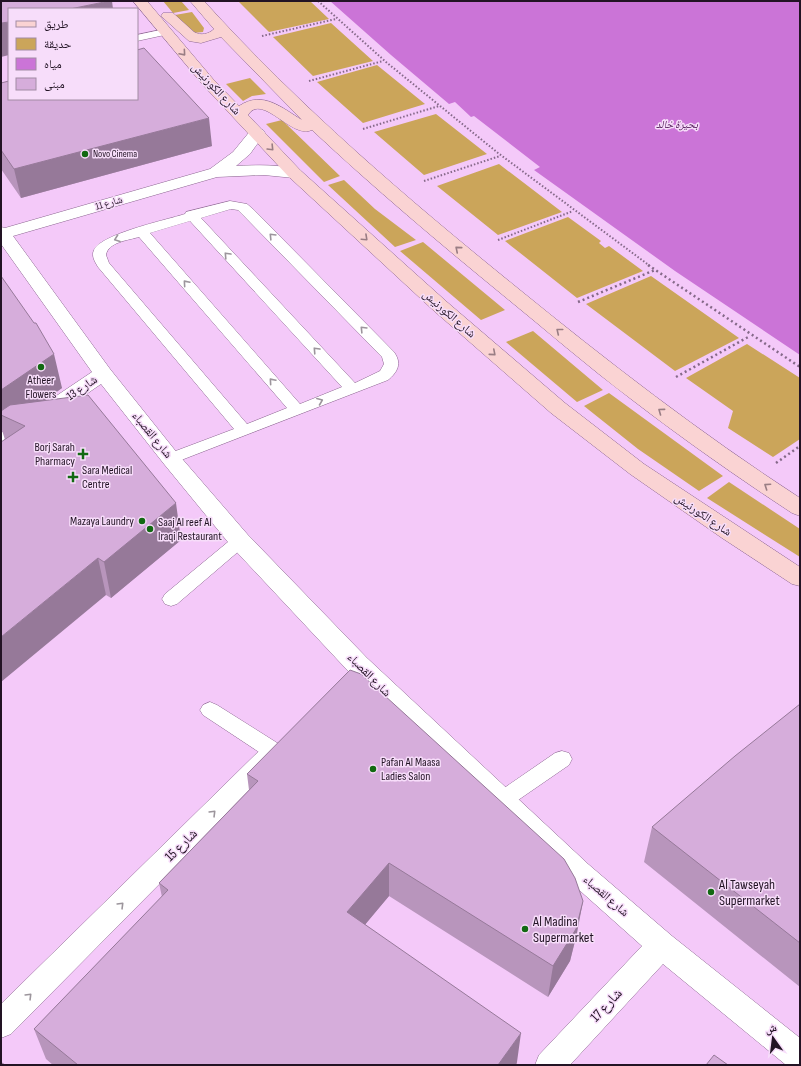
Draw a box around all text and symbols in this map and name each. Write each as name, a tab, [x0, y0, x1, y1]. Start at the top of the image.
legend	[8, 8, 138, 100]
text: طريق	[44, 17, 69, 32]
text: حديقة	[44, 37, 72, 52]
one-way arrow	[178, 48, 185, 55]
text: مياه	[44, 57, 62, 72]
street label: شارع الكورنيش	[188, 60, 244, 118]
text: مبنى	[44, 77, 65, 92]
water label: بحيرة خالد	[656, 118, 699, 131]
one-way arrow	[266, 143, 274, 151]
place label: Novo Cinema	[93, 148, 137, 160]
marker: Novo Cinema	[80, 149, 90, 159]
street label: شارع 11	[94, 193, 124, 213]
one-way arrow	[269, 233, 277, 241]
one-way arrow	[360, 233, 368, 241]
one-way arrow	[114, 234, 121, 242]
one-way arrow	[456, 246, 463, 253]
one-way arrow	[225, 252, 232, 260]
one-way arrow	[183, 280, 191, 288]
street label: شارع الكورنيش	[419, 287, 479, 341]
one-way arrow	[360, 326, 368, 334]
one-way arrow	[556, 329, 564, 336]
one-way arrow	[313, 347, 321, 355]
one-way arrow	[489, 348, 496, 355]
marker: Atheer Flowers	[36, 362, 46, 372]
street label: شارع 13	[64, 372, 100, 404]
place label: Atheer Flowers	[26, 373, 56, 402]
one-way arrow	[269, 378, 276, 386]
one-way arrow	[317, 398, 324, 406]
street label: شارع القصباء	[129, 409, 175, 462]
one-way arrow	[659, 409, 666, 416]
place label: Borj Sarah Pharmacy	[34, 440, 75, 469]
marker: Borj Sarah Pharmacy	[78, 449, 88, 459]
place label: Sara Medical Centre	[82, 463, 132, 492]
marker: Sara Medical Centre	[67, 471, 79, 483]
one-way arrow	[765, 484, 772, 491]
street label: شارع الكورنيش	[672, 490, 735, 540]
place label: Mazaya Laundry	[70, 514, 134, 529]
place label: Saaj Al reef Al Iraqi Restaurant	[158, 515, 222, 544]
marker: Mazaya Laundry	[137, 516, 147, 526]
marker: Saaj Al reef Al Iraqi Restaurant	[145, 524, 155, 534]
street label: شارع القصباء	[344, 650, 394, 700]
place label: Pafan Al Maasa Ladies Salon	[381, 755, 441, 784]
marker: Pafan Al Maasa Ladies Salon	[368, 764, 378, 774]
one-way arrow	[208, 810, 216, 818]
street label: شارع 15	[161, 825, 202, 866]
street label: شارع القصباء	[580, 872, 632, 920]
place label: Al Tawseyah Supermarket	[718, 876, 780, 909]
marker: Al Tawseyah Supermarket	[706, 887, 716, 897]
one-way arrow	[116, 902, 124, 910]
place label: Al Madina Supermarket	[532, 913, 594, 946]
marker: Al Madina Supermarket	[520, 924, 530, 934]
street label: شارع 17	[586, 985, 626, 1026]
one-way arrow	[24, 993, 32, 1001]
north arrow	[753, 1018, 793, 1058]
text: ش	[763, 1021, 778, 1037]

